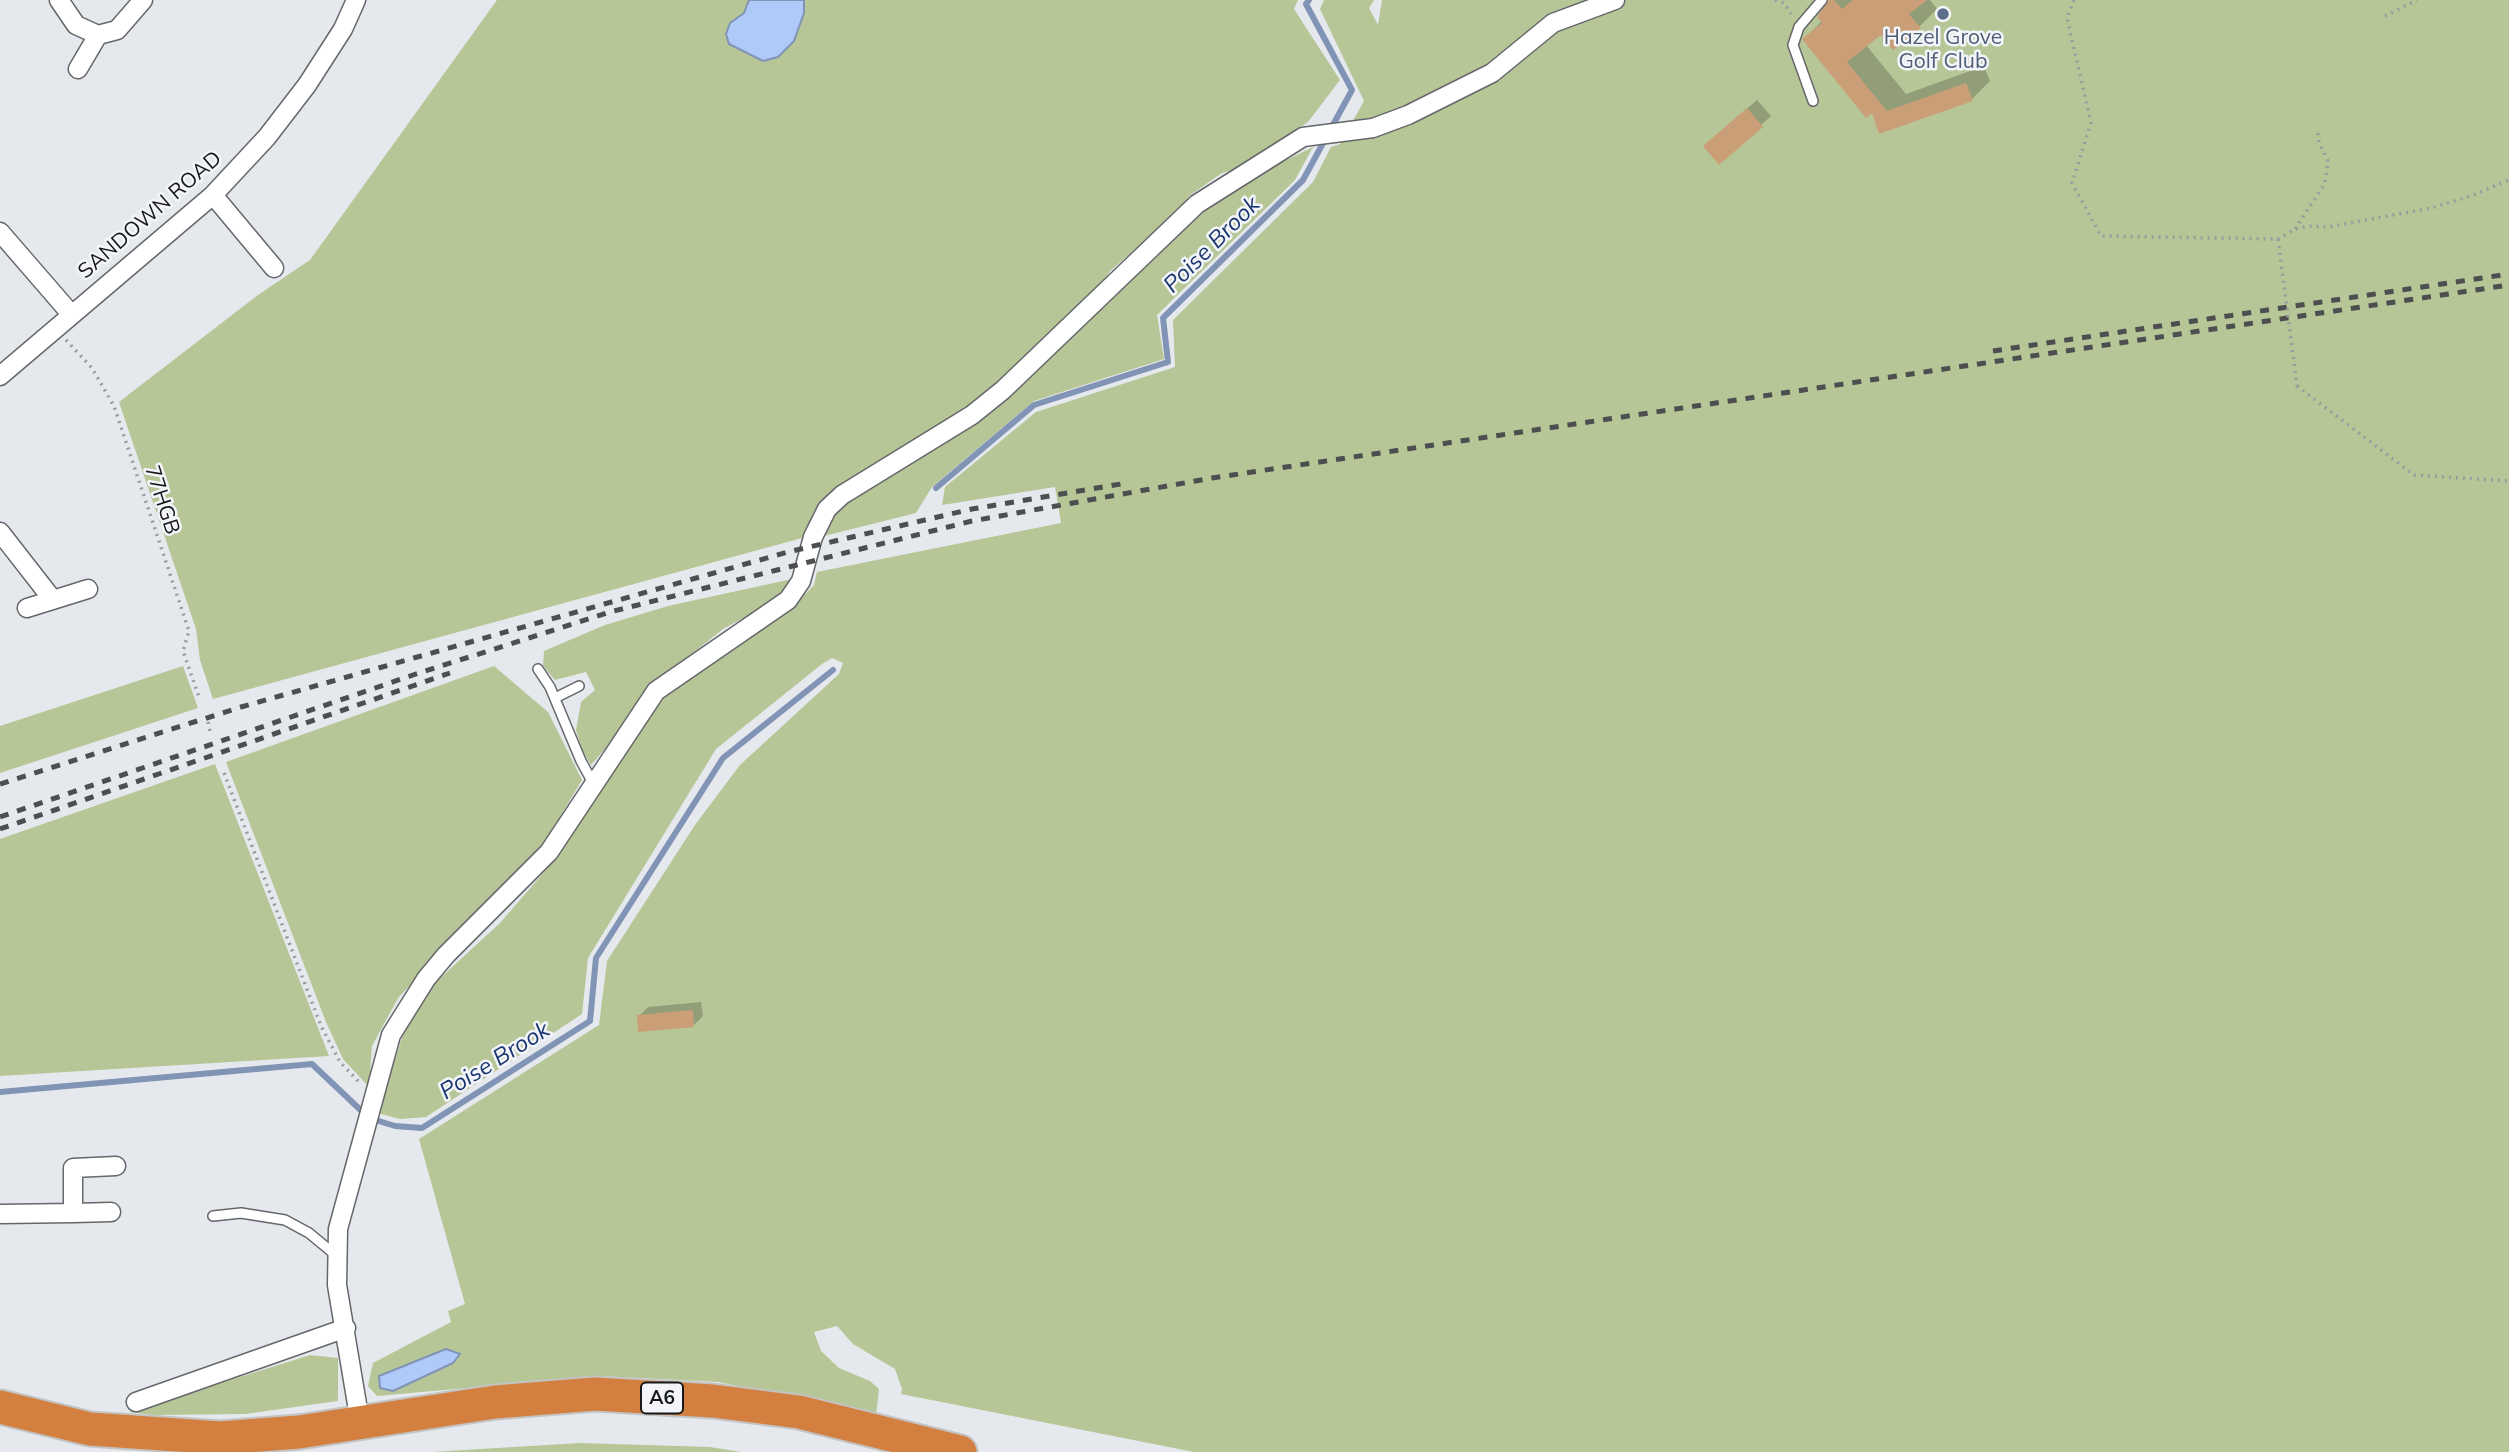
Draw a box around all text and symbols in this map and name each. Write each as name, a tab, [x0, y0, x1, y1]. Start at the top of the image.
marker: Hazel Grove Golf Club	[1935, 6, 1951, 22]
place label: Hazel Grove Golf Club	[1884, 25, 2002, 75]
street label: SANDOWN ROAD	[73, 146, 227, 284]
water label: Poise Brook	[1158, 191, 1266, 299]
street label: 77HGB	[139, 462, 185, 538]
water label: Poise Brook	[435, 1016, 555, 1106]
road number: A6	[641, 1382, 683, 1414]

